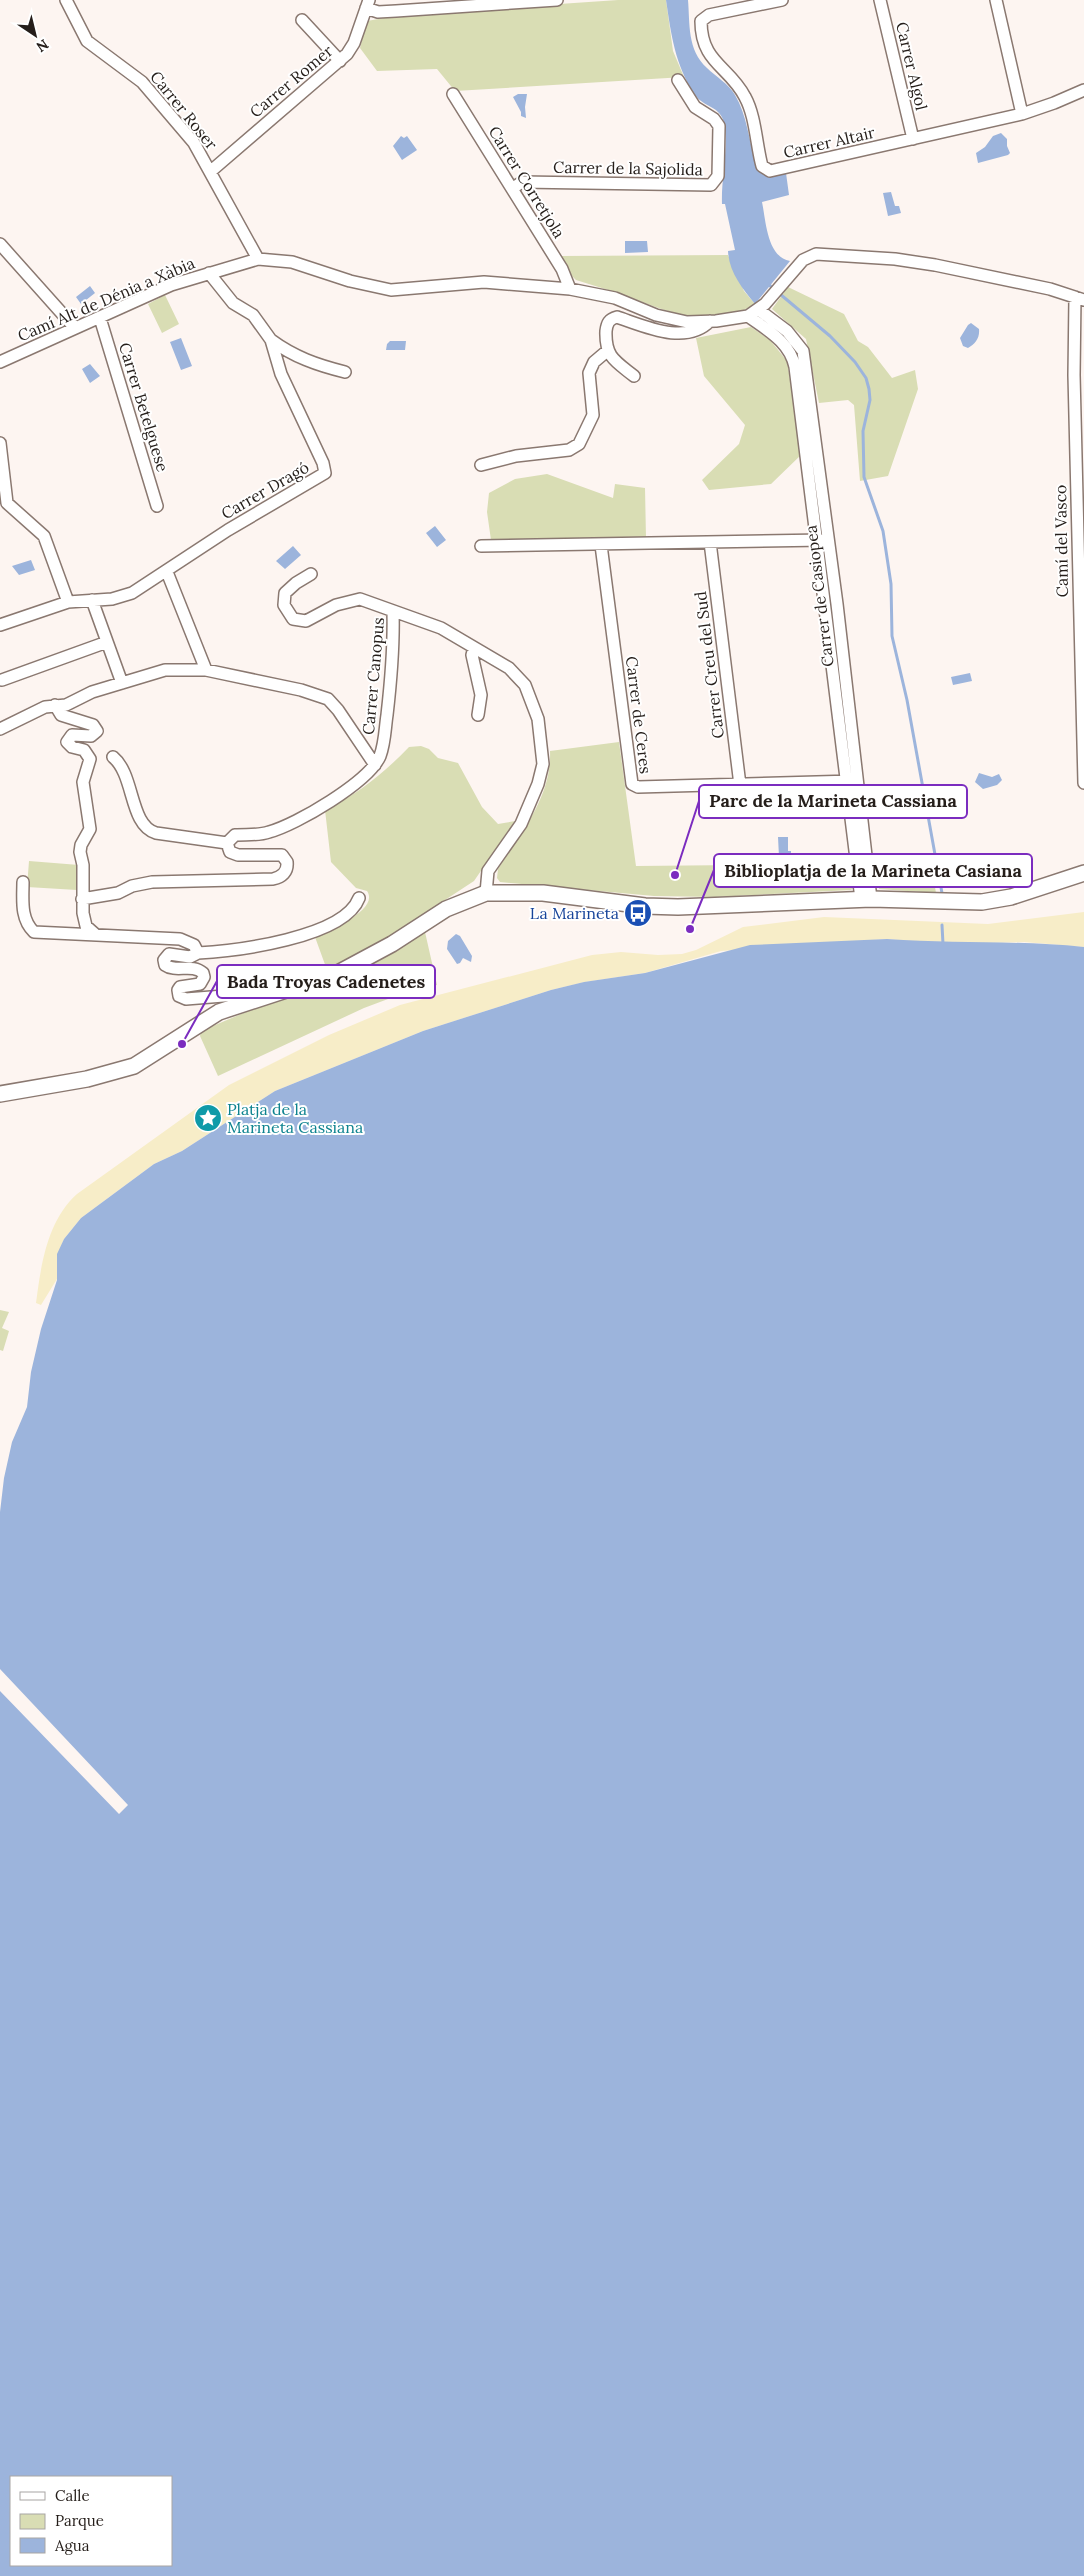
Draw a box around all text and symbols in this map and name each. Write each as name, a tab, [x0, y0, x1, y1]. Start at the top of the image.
north arrow	[10, 10, 60, 60]
street label: Carrer Algol	[892, 20, 932, 112]
text: N	[33, 35, 52, 56]
street label: Carrer Romer	[245, 40, 337, 122]
street label: Carrer Roser	[146, 67, 222, 153]
street label: Carrer Corretjola	[485, 122, 569, 242]
street label: Carrer Altair	[781, 122, 877, 162]
street label: Carrer de la Sajolida	[553, 157, 703, 179]
street label: Camí Alt de Dénia a Xàbia	[14, 253, 198, 345]
street label: Carrer Betelguese	[115, 340, 173, 474]
street label: Carrer Dragó	[218, 457, 312, 523]
street label: Camí del Vasco	[1050, 484, 1072, 598]
street label: Carrer de Casiopea	[800, 524, 838, 668]
street label: Carrer Creu del Sud	[690, 590, 728, 740]
street label: Carrer Canopus	[358, 616, 388, 736]
street label: Carrer de Ceres	[622, 655, 656, 775]
callout: Parc de la Marineta Cassiana	[699, 785, 967, 818]
text: Parc de la Marineta Cassiana	[709, 789, 957, 812]
callout: Biblioplatja de la Marineta Casiana	[714, 854, 1032, 887]
text: Biblioplatja de la Marineta Casiana	[724, 859, 1023, 882]
bus stop icon: La Marineta	[623, 898, 653, 928]
place label: La Marineta	[530, 903, 619, 923]
callout: Bada Troyas Cadenetes	[217, 965, 435, 998]
text: Bada Troyas Cadenetes	[227, 970, 425, 993]
place label: Platja de la Marineta Cassiana	[227, 1099, 363, 1137]
place icon: Platja de la Marineta Cassiana	[193, 1103, 223, 1133]
legend	[10, 2476, 172, 2566]
text: Calle	[55, 2486, 90, 2505]
text: Parque	[55, 2511, 104, 2530]
text: Agua	[54, 2536, 90, 2555]

